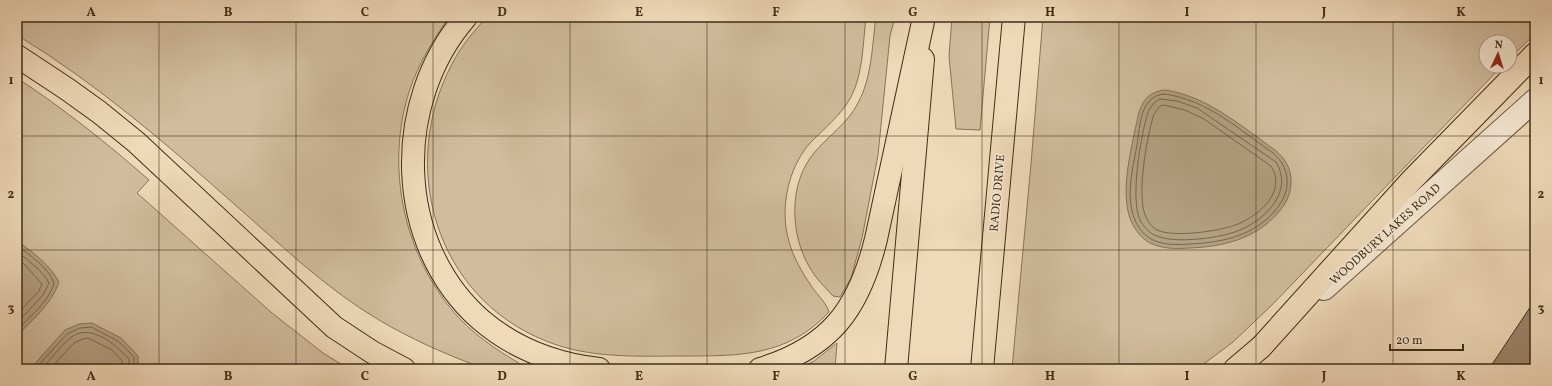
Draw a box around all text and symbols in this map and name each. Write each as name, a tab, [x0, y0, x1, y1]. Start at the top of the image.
text: A	[86, 4, 96, 22]
text: B	[224, 4, 233, 22]
text: C	[361, 4, 369, 22]
text: D	[497, 4, 507, 22]
text: E	[635, 4, 643, 22]
text: F	[772, 4, 780, 22]
text: G	[908, 4, 918, 22]
text: H	[1045, 4, 1055, 22]
text: I	[1185, 4, 1190, 22]
text: J	[1321, 4, 1327, 22]
text: K	[1456, 4, 1466, 22]
north arrow	[1478, 34, 1518, 74]
text: N	[1494, 38, 1503, 53]
text: 1	[8, 72, 14, 90]
text: 1	[1538, 72, 1544, 90]
street label: RADIO DRIVE	[987, 154, 1009, 232]
street label: WOODBURY LAKES ROAD	[1327, 180, 1445, 289]
text: 2	[8, 186, 15, 204]
text: 2	[1538, 186, 1545, 204]
text: 3	[8, 300, 15, 318]
text: 3	[1538, 300, 1545, 318]
scale bar	[1390, 326, 1463, 352]
text: 20 m	[1396, 333, 1423, 349]
text: A	[86, 368, 96, 386]
text: B	[224, 368, 233, 386]
text: C	[361, 368, 369, 386]
text: D	[497, 368, 507, 386]
text: E	[635, 368, 643, 386]
text: F	[772, 368, 780, 386]
text: G	[908, 368, 918, 386]
text: H	[1045, 368, 1055, 386]
text: I	[1185, 368, 1190, 386]
text: J	[1321, 368, 1327, 386]
text: K	[1456, 368, 1466, 386]

